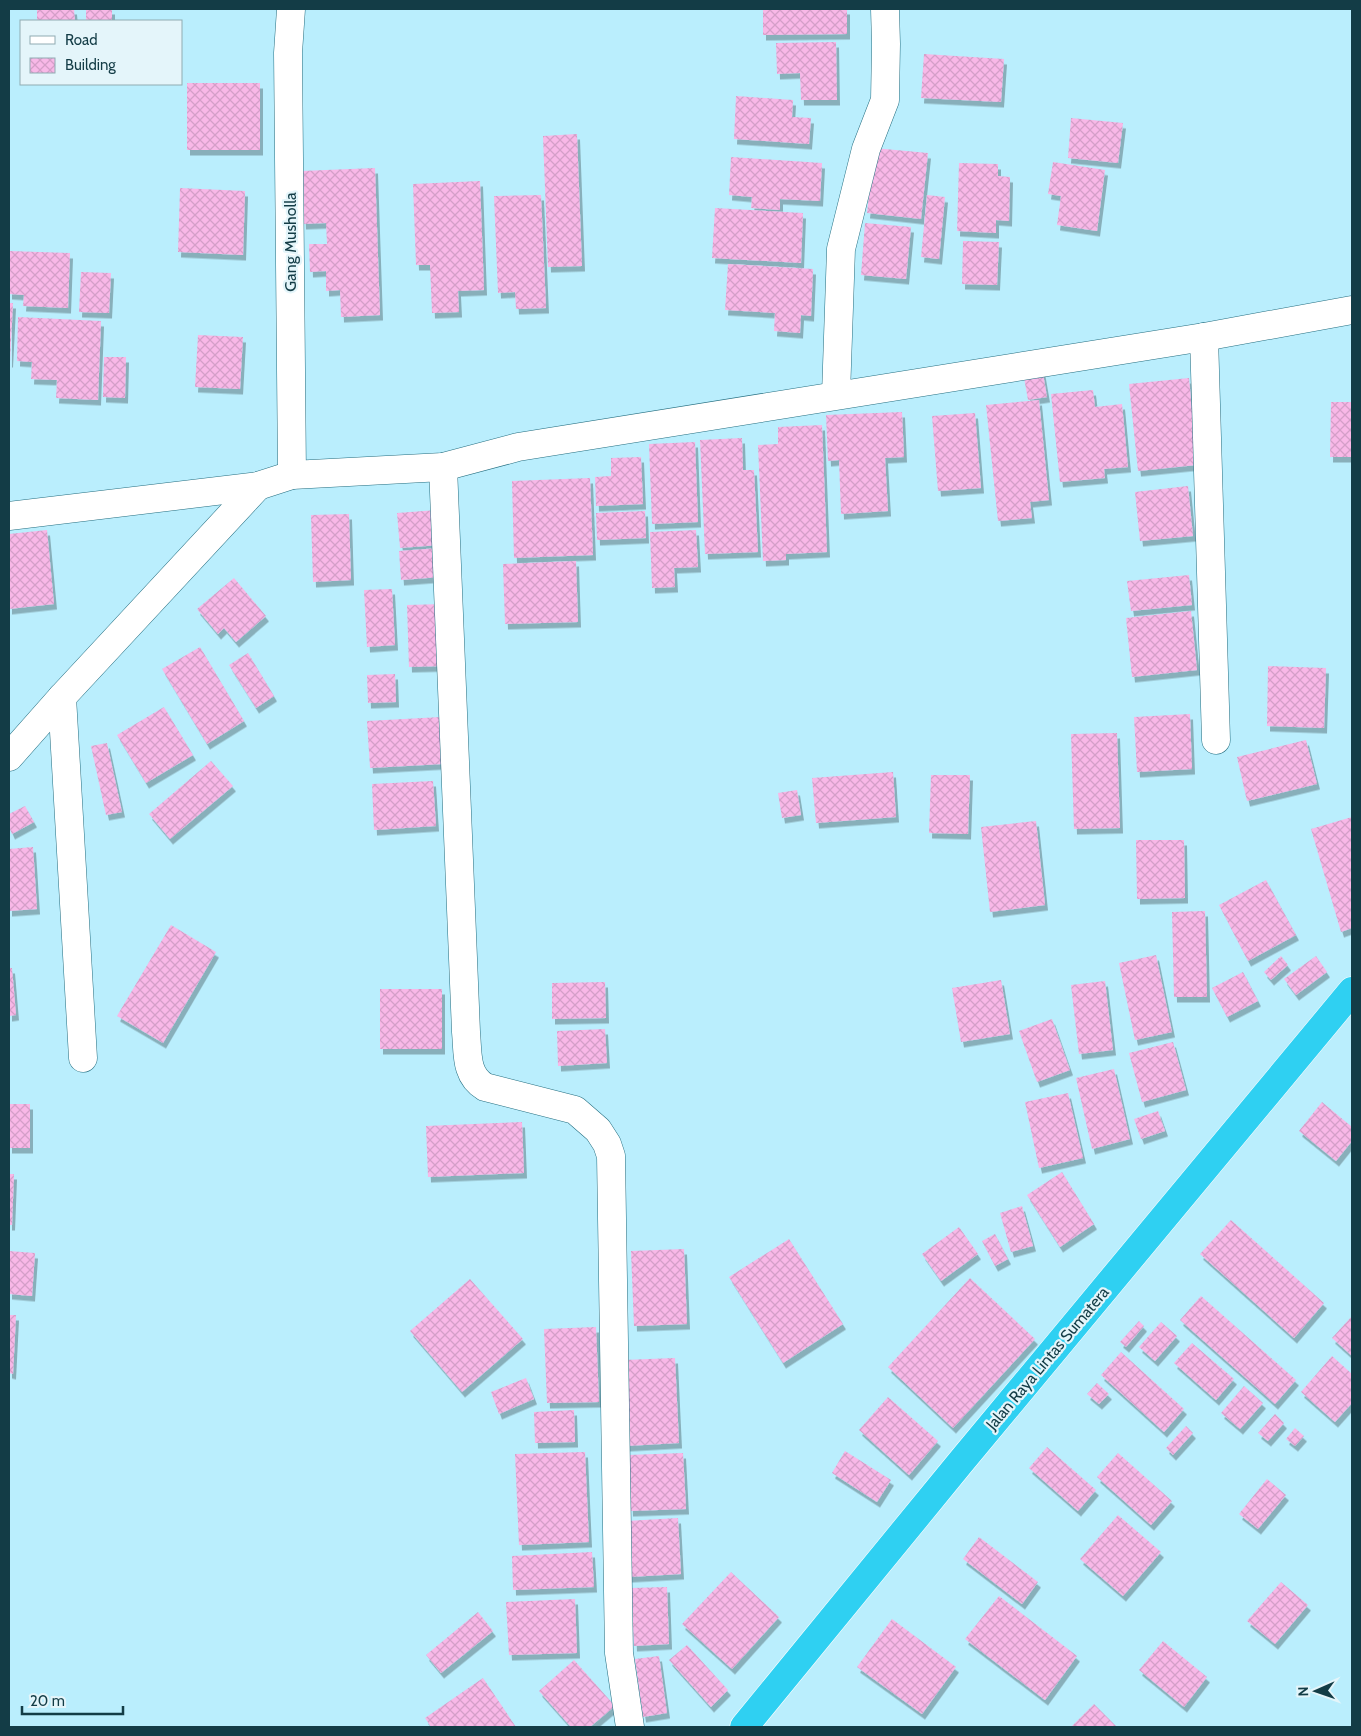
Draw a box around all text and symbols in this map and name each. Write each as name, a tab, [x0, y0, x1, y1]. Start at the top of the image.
legend	[20, 20, 182, 85]
text: Road	[65, 31, 98, 49]
text: Building	[65, 56, 116, 74]
street label: Gang Musholla	[281, 192, 300, 292]
street label: Jalan Raya Lintas Sumatera	[981, 1283, 1113, 1434]
north arrow	[1291, 1666, 1341, 1716]
scale bar	[22, 1684, 124, 1716]
text: N	[1294, 1686, 1312, 1697]
text: 20 m	[30, 1692, 65, 1710]

